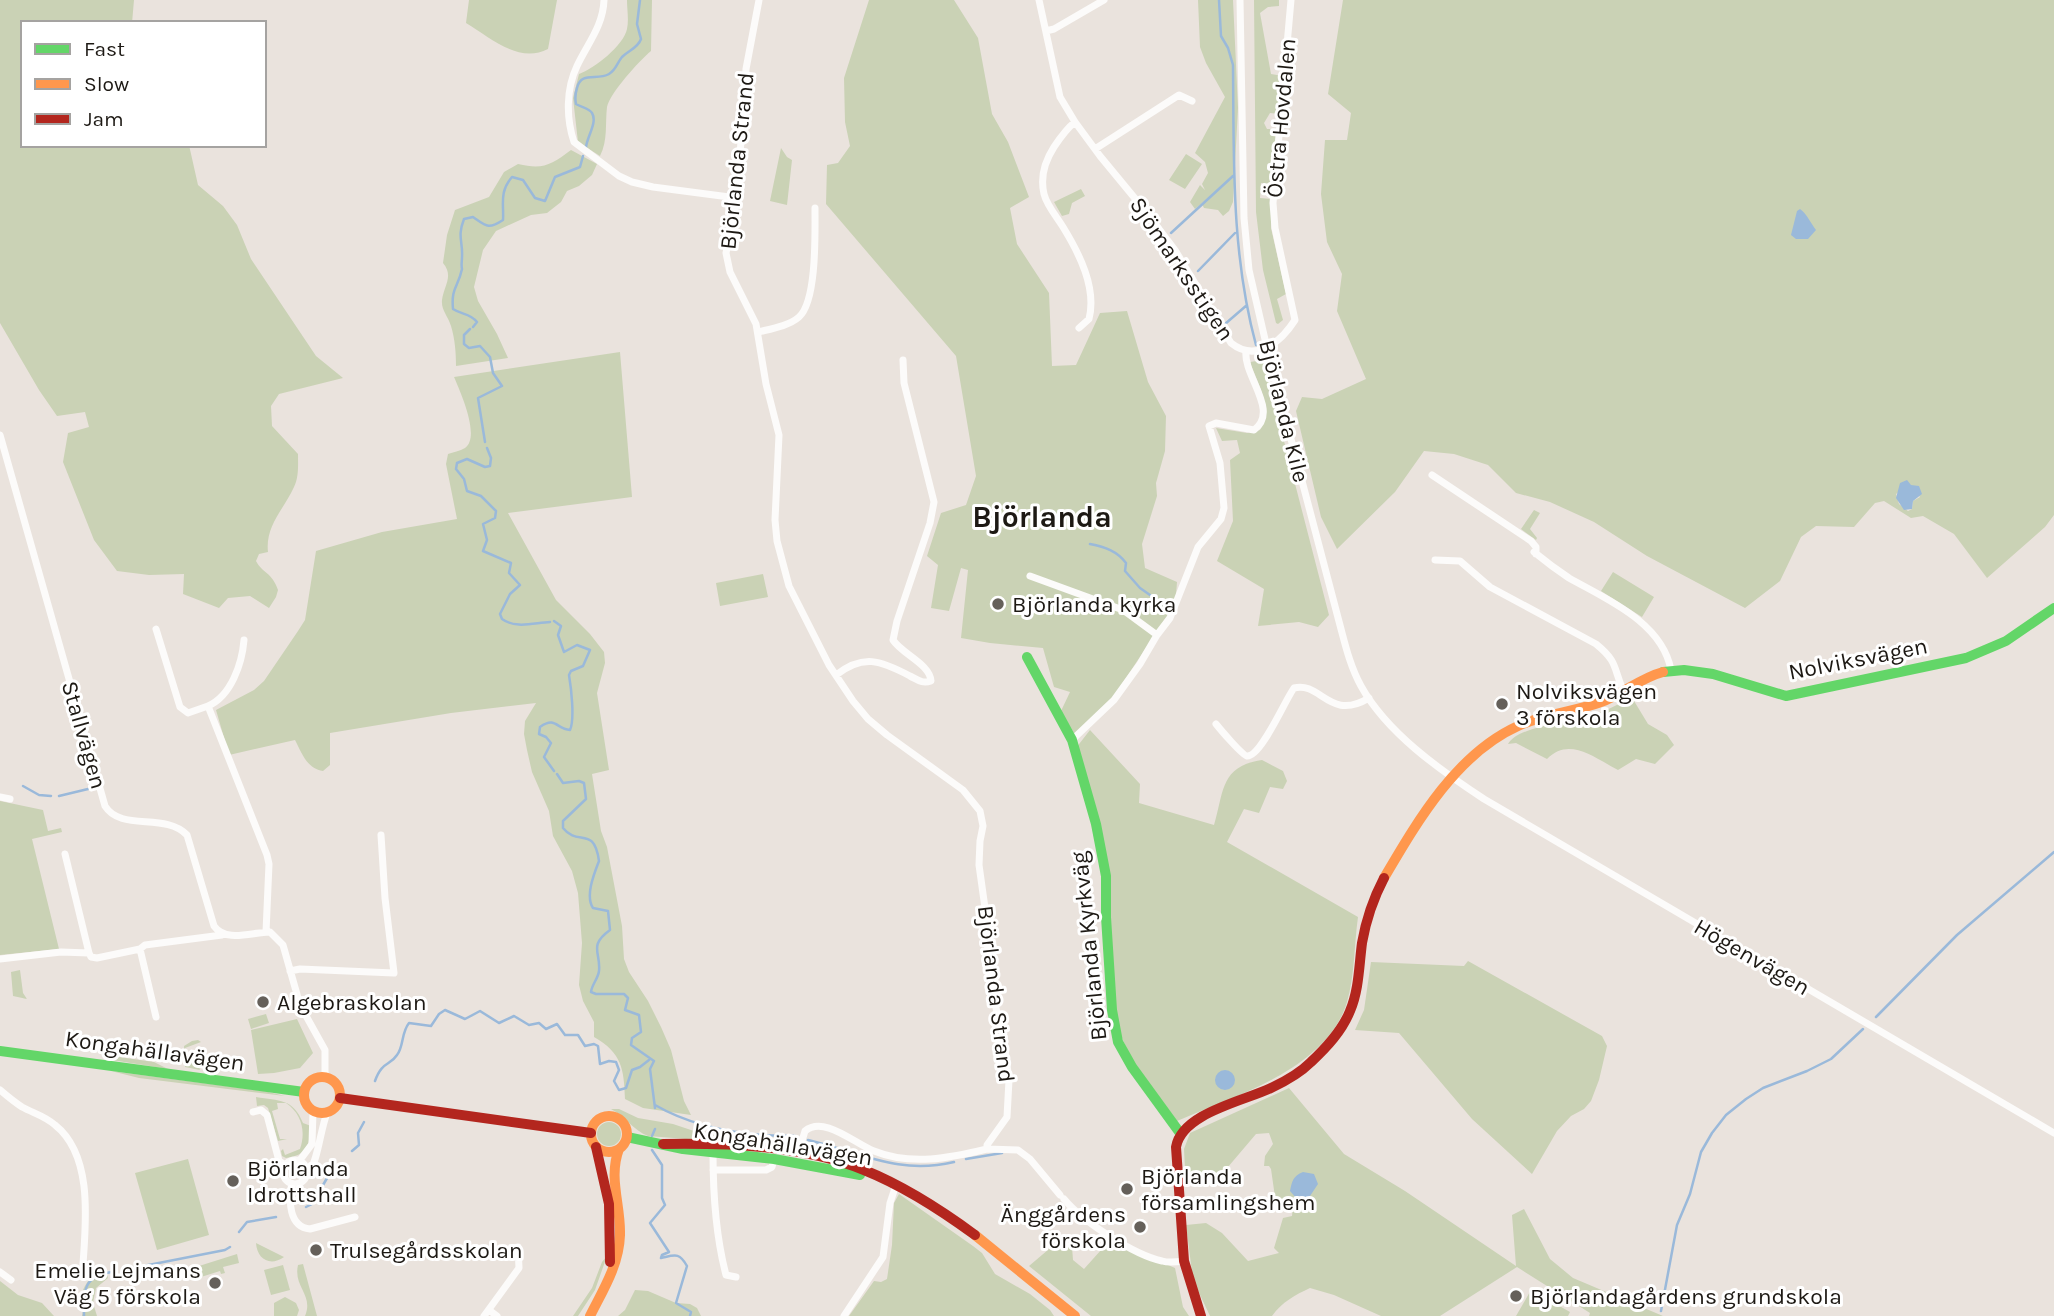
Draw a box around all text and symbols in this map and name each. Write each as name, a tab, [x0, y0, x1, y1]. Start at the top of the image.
legend	[21, 21, 266, 147]
text: Fast	[84, 37, 125, 61]
street label: Östra Hovdalen	[1261, 37, 1301, 199]
street label: Björlanda Strand	[714, 71, 760, 251]
text: Slow	[84, 72, 129, 96]
text: Jam	[84, 107, 124, 131]
street label: Sjömarksstigen	[1124, 192, 1240, 346]
street label: Björlanda Kile	[1253, 337, 1315, 485]
district label: Björlanda	[972, 499, 1112, 535]
place label: Björlanda kyrka	[1012, 591, 1176, 618]
marker: Björlanda kyrka	[990, 596, 1006, 612]
street label: Nolviksvägen	[1786, 632, 1930, 686]
street label: Stallvägen	[56, 678, 112, 792]
place label: Nolviksvägen 3 förskola	[1516, 678, 1657, 731]
marker: Nolviksvägen 3 förskola	[1494, 696, 1510, 712]
street label: Björlanda Kyrkväg	[1066, 850, 1112, 1042]
street label: Björlanda Strand	[972, 904, 1020, 1084]
street label: Högenvägen	[1689, 913, 1815, 1001]
place label: Algebraskolan	[277, 989, 427, 1016]
marker: Algebraskolan	[255, 994, 271, 1010]
street label: Kongahällavägen	[63, 1025, 247, 1077]
street label: Kongahällavägen	[691, 1117, 875, 1171]
place label: Björlanda Idrottshall	[247, 1155, 357, 1208]
place label: Björlanda församlingshem	[1141, 1163, 1315, 1216]
marker: Björlanda Idrottshall	[225, 1173, 241, 1189]
marker: Björlanda församlingshem	[1119, 1181, 1135, 1197]
place label: Änggårdens förskola	[1001, 1201, 1126, 1254]
marker: Änggårdens förskola	[1132, 1219, 1148, 1235]
place label: Trulsegårdsskolan	[330, 1237, 523, 1264]
marker: Trulsegårdsskolan	[308, 1242, 324, 1258]
place label: Emelie Lejmans Väg 5 förskola	[34, 1257, 201, 1310]
marker: Emelie Lejmans Väg 5 förskola	[207, 1275, 223, 1291]
place label: Björlandagårdens grundskola	[1530, 1283, 1842, 1310]
marker: Björlandagårdens grundskola	[1508, 1288, 1524, 1304]

